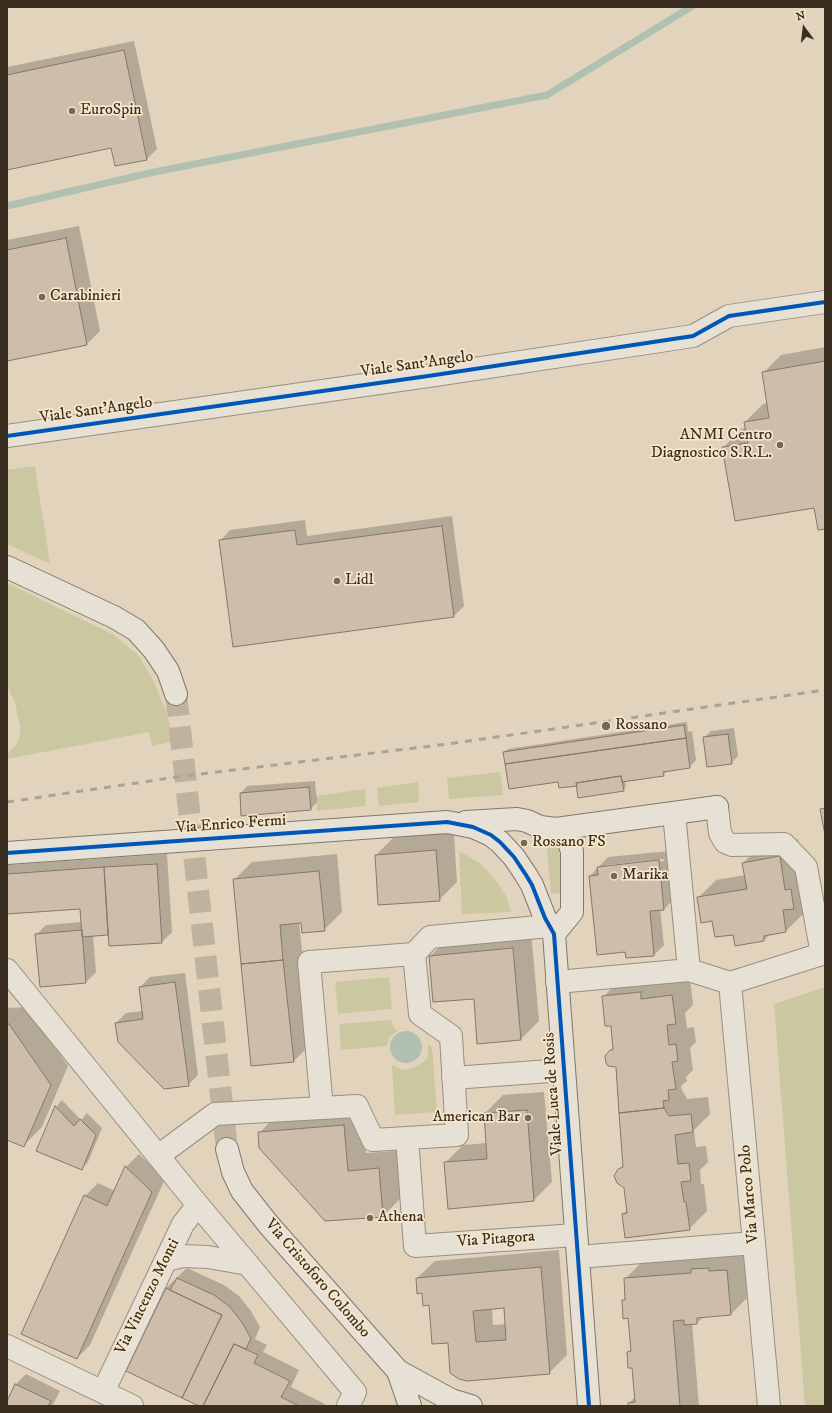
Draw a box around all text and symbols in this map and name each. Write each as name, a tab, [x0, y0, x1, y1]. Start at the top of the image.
north arrow	[784, 8, 824, 48]
text: N	[795, 8, 807, 24]
place label: EuroSpin	[80, 101, 142, 121]
marker: EuroSpin	[67, 106, 77, 116]
place label: Carabinieri	[50, 287, 121, 307]
marker: Carabinieri	[37, 292, 47, 302]
street label: Viale Sant'Angelo	[360, 348, 474, 382]
street label: Viale Sant'Angelo	[39, 394, 153, 428]
place label: ANMI Centro Diagnostico S.R.L.	[651, 426, 772, 464]
marker: ANMI Centro Diagnostico S.R.L.	[775, 440, 785, 450]
place label: Lidl	[345, 571, 373, 591]
marker: Lidl	[332, 576, 342, 586]
place label: Rossano	[615, 716, 667, 736]
marker: Rossano	[600, 720, 612, 732]
street label: Via Enrico Fermi	[175, 812, 287, 838]
place label: Rossano FS	[532, 833, 606, 853]
marker: Rossano FS	[519, 838, 529, 848]
place label: Marika	[622, 866, 668, 886]
marker: Marika	[609, 871, 619, 881]
street label: Viale Luca de Rosis	[540, 1032, 568, 1156]
place label: American Bar	[433, 1108, 520, 1128]
marker: American Bar	[523, 1113, 533, 1123]
street label: Via Marco Polo	[736, 1144, 764, 1244]
place label: Athena	[378, 1208, 423, 1228]
marker: Athena	[365, 1213, 375, 1223]
street label: Via Cristoforo Colombo	[260, 1216, 374, 1342]
street label: Via Pitagora	[456, 1228, 536, 1252]
street label: Via Vincenzo Monti	[112, 1236, 184, 1358]

